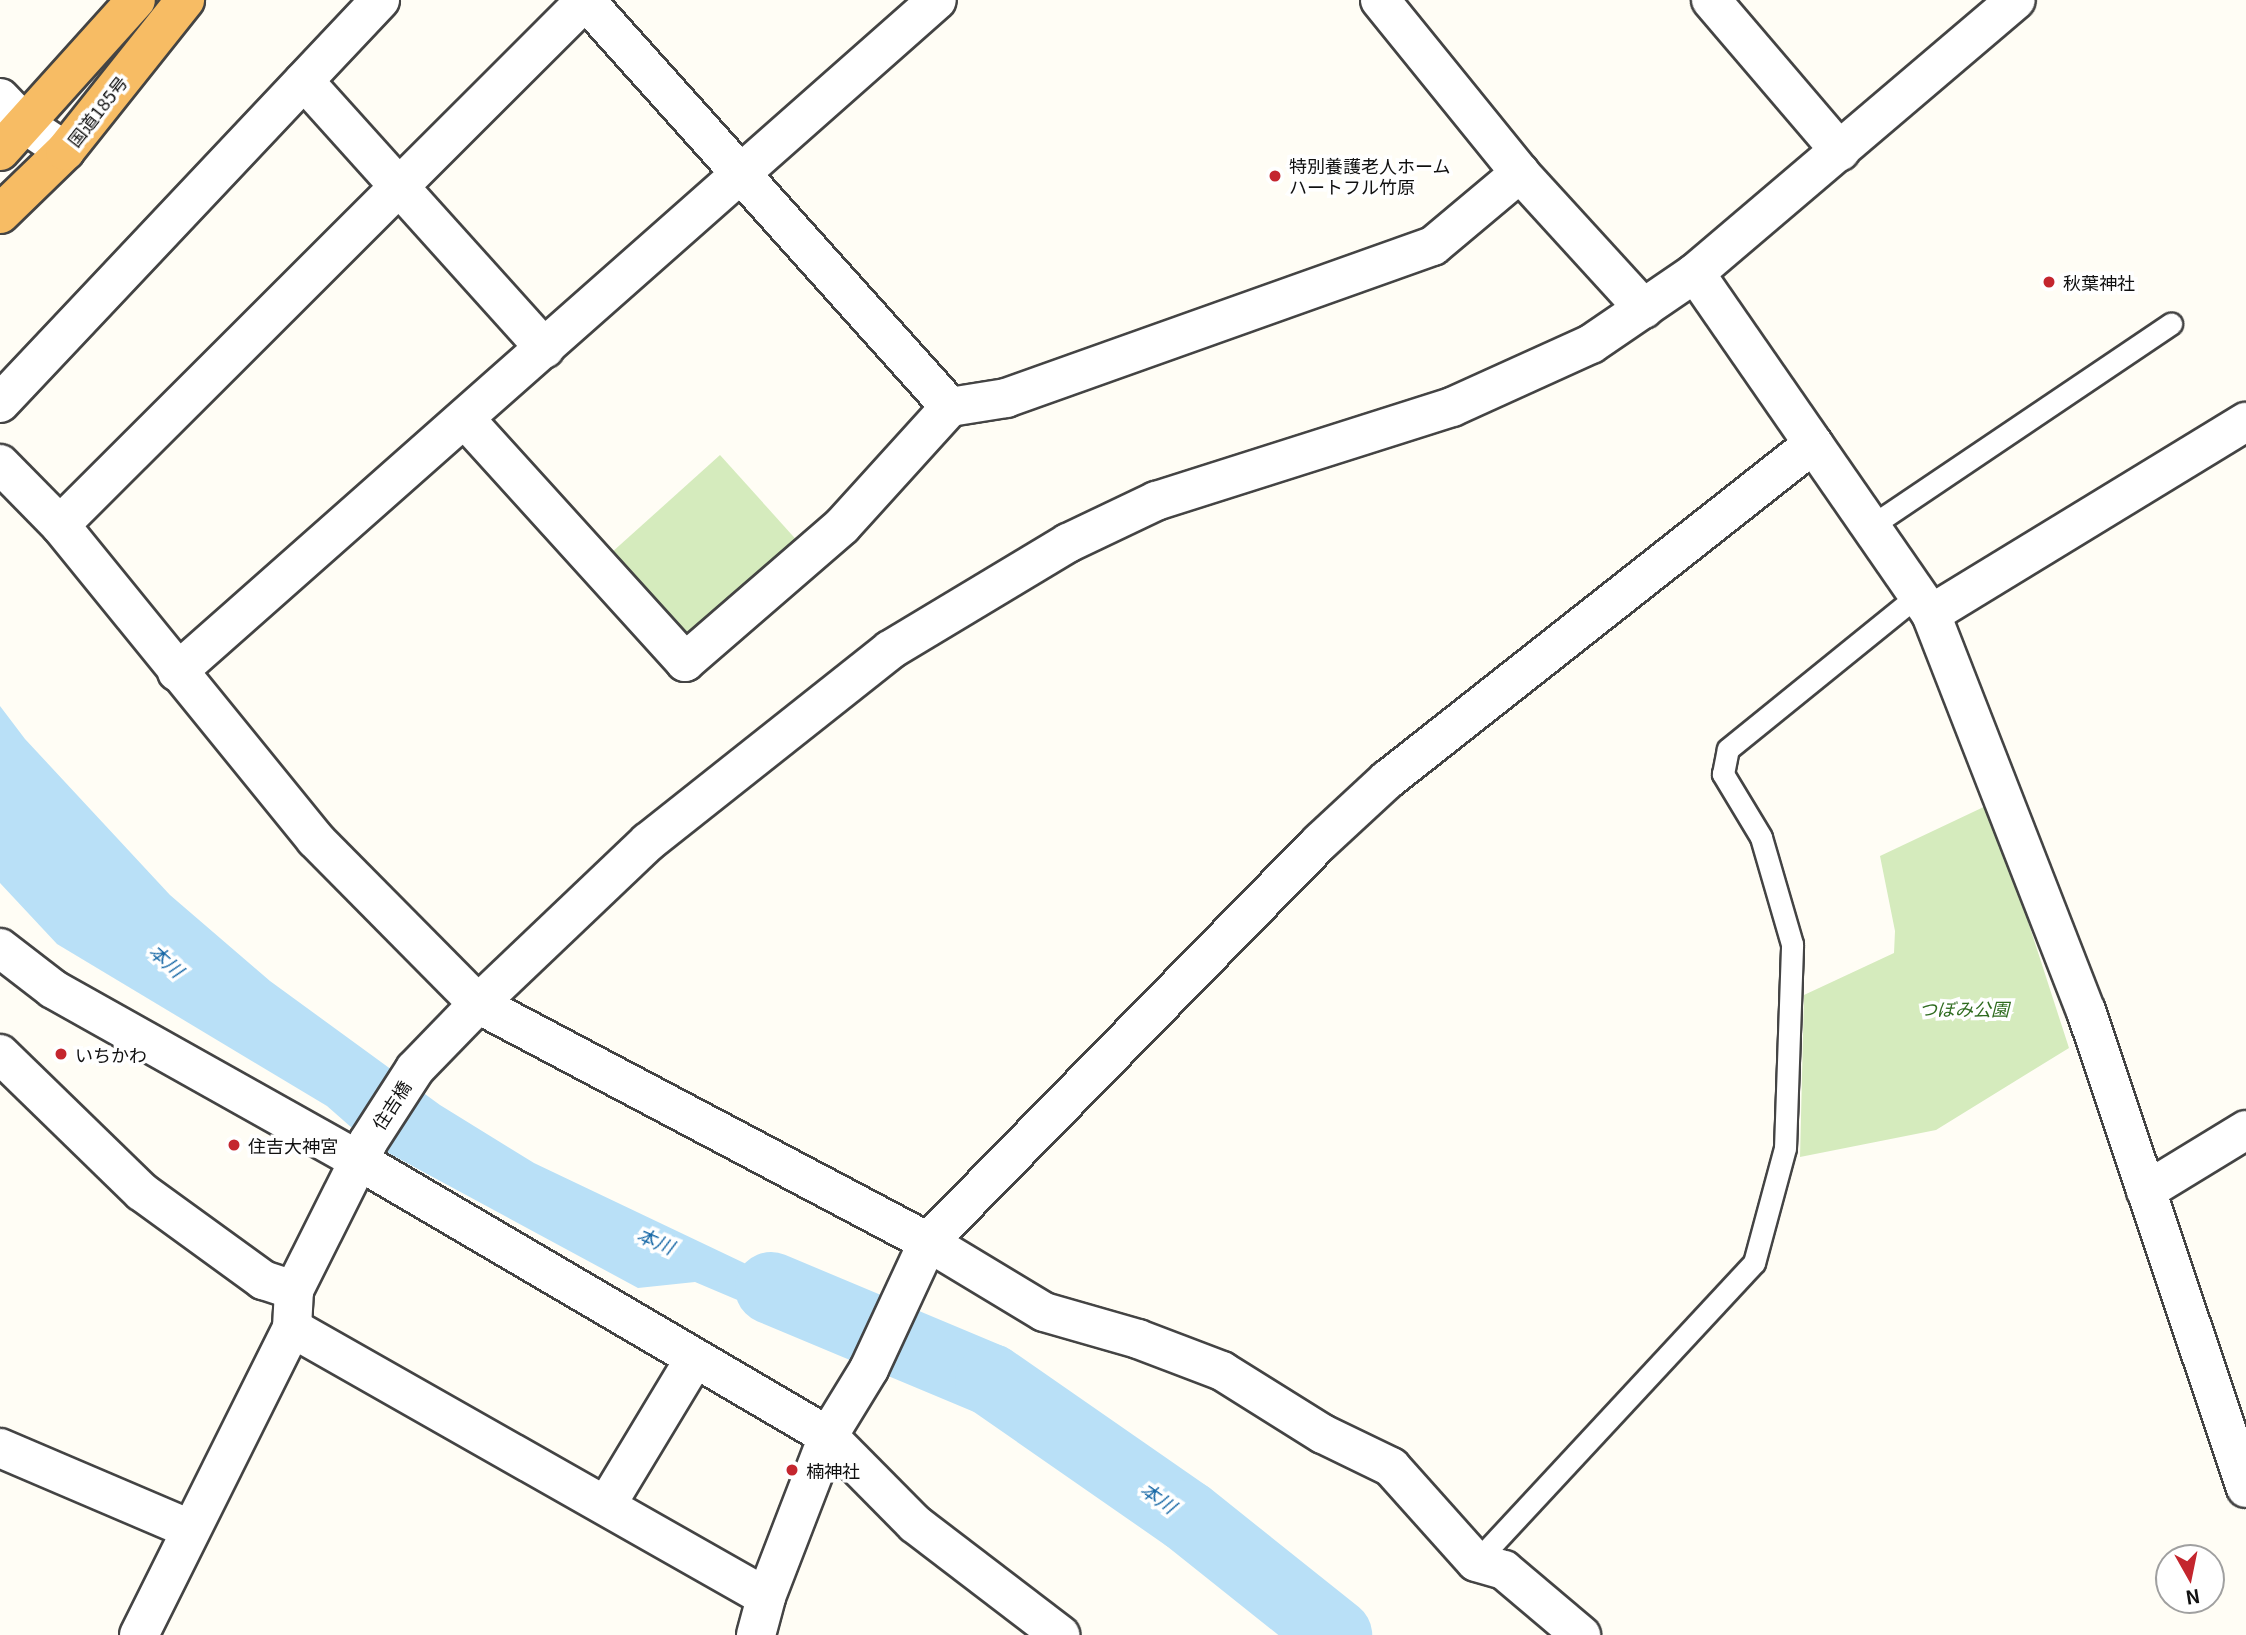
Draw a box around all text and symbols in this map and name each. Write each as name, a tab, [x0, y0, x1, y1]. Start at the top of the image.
street label: 国道185号	[63, 71, 131, 151]
place label: 特別養護老人ホーム ハートフル竹原	[1289, 155, 1451, 198]
marker: 特別養護老人ホーム ハートフル竹原	[1267, 168, 1283, 184]
place label: 秋葉神社	[2063, 271, 2135, 293]
marker: 秋葉神社	[2041, 274, 2057, 290]
water label: 本川	[145, 939, 189, 981]
park label: つぼみ公園	[1919, 997, 2009, 1019]
place label: いちかわ	[75, 1043, 147, 1065]
marker: いちかわ	[53, 1046, 69, 1062]
street label: 住吉橋	[367, 1076, 415, 1134]
place label: 住吉大神宮	[248, 1134, 338, 1156]
marker: 住吉大神宮	[226, 1137, 242, 1153]
water label: 本川	[634, 1222, 678, 1258]
place label: 楠神社	[806, 1459, 860, 1481]
marker: 楠神社	[784, 1462, 800, 1478]
water label: 本川	[1137, 1477, 1181, 1517]
north arrow	[2155, 1544, 2225, 1614]
text: N	[2184, 1584, 2202, 1613]

